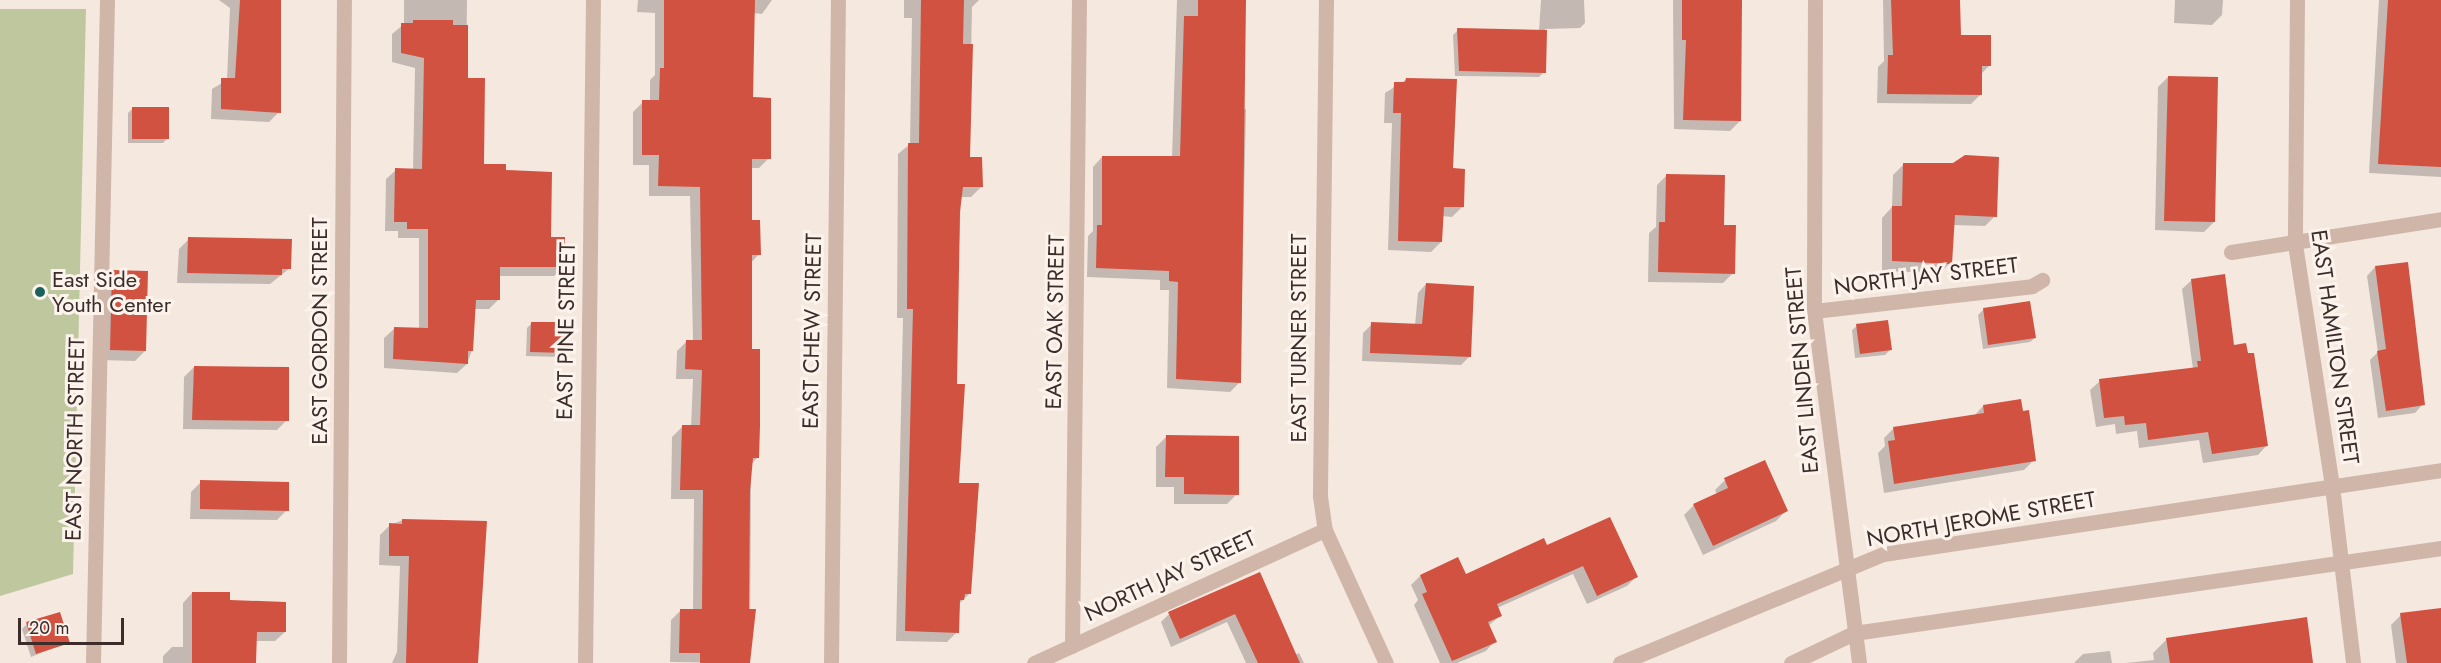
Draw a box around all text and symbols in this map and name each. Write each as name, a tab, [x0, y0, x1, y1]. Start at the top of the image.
street label: EAST GORDON STREET	[307, 217, 333, 445]
street label: EAST HAMILTON STREET	[2305, 228, 2365, 466]
street label: EAST CHEW STREET	[797, 233, 827, 429]
street label: EAST OAK STREET	[1040, 234, 1070, 410]
street label: EAST TURNER STREET	[1286, 234, 1312, 442]
street label: EAST PINE STREET	[551, 242, 581, 420]
street label: NORTH JAY STREET	[1832, 252, 2020, 300]
street label: EAST LINDEN STREET	[1780, 265, 1824, 475]
place label: East Side Youth Center	[52, 266, 171, 318]
marker: East Side Youth Center	[33, 285, 47, 299]
street label: EAST NORTH STREET	[60, 337, 90, 541]
street label: NORTH JEROME STREET	[1864, 486, 2098, 552]
street label: NORTH JAY STREET	[1080, 525, 1260, 627]
scale bar	[21, 606, 128, 644]
text: 20 m	[29, 615, 69, 641]

